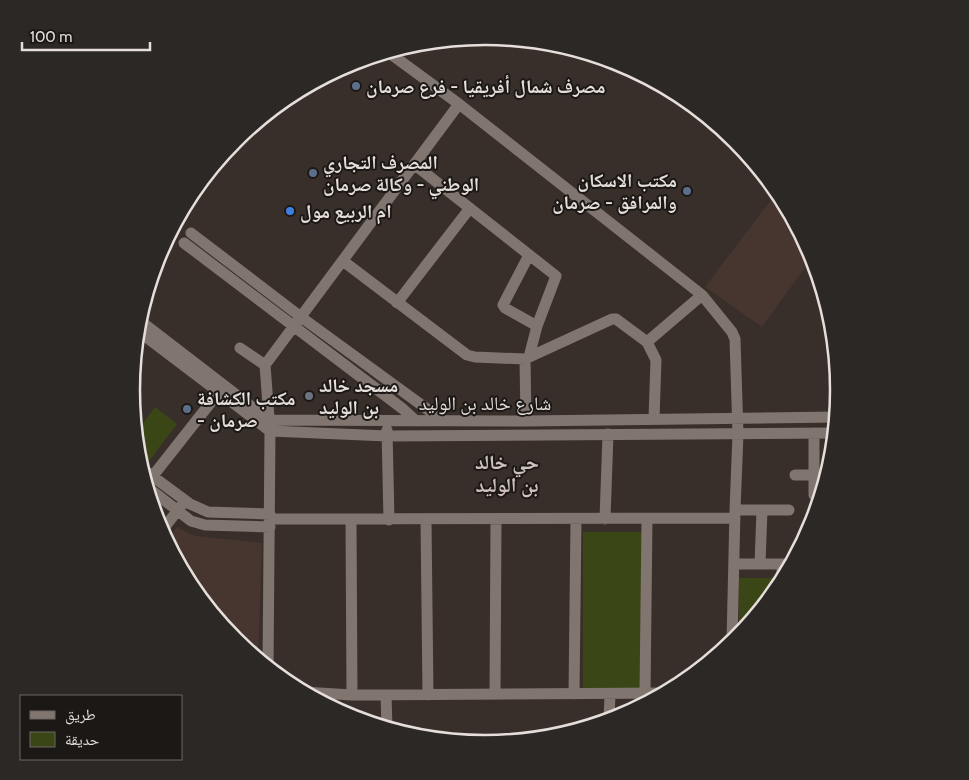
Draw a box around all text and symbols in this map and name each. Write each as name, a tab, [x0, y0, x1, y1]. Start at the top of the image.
scale bar	[22, 20, 150, 52]
text: 100 m	[30, 28, 72, 46]
place label: مصرف شمال أفريقيا - فرع صرمان	[366, 75, 606, 99]
marker: مصرف شمال أفريقيا - فرع صرمان	[350, 80, 362, 92]
place label: المصرف التجاري الوطني - وكالة صرمان	[323, 151, 479, 200]
marker: المصرف التجاري الوطني - وكالة صرمان	[307, 167, 319, 179]
place label: مكتب الاسكان والمرافق - صرمان	[552, 169, 677, 214]
marker: مكتب الاسكان والمرافق - صرمان	[681, 185, 693, 197]
place label: ام الربيع مول	[300, 200, 392, 225]
marker: ام الربيع مول	[284, 205, 296, 217]
place label: مسجد خالد بن الوليد	[319, 374, 398, 419]
place label: مكتب الكشافة - صرمان	[197, 387, 296, 432]
marker: مسجد خالد بن الوليد	[303, 390, 315, 402]
street label: شارع خالد بن الوليد	[419, 392, 551, 415]
marker: مكتب الكشافة - صرمان	[181, 403, 193, 415]
district label: حي خالد بن الوليد	[475, 450, 539, 498]
legend	[20, 695, 182, 760]
text: طريق	[65, 706, 96, 725]
text: حديقة	[65, 731, 100, 749]

